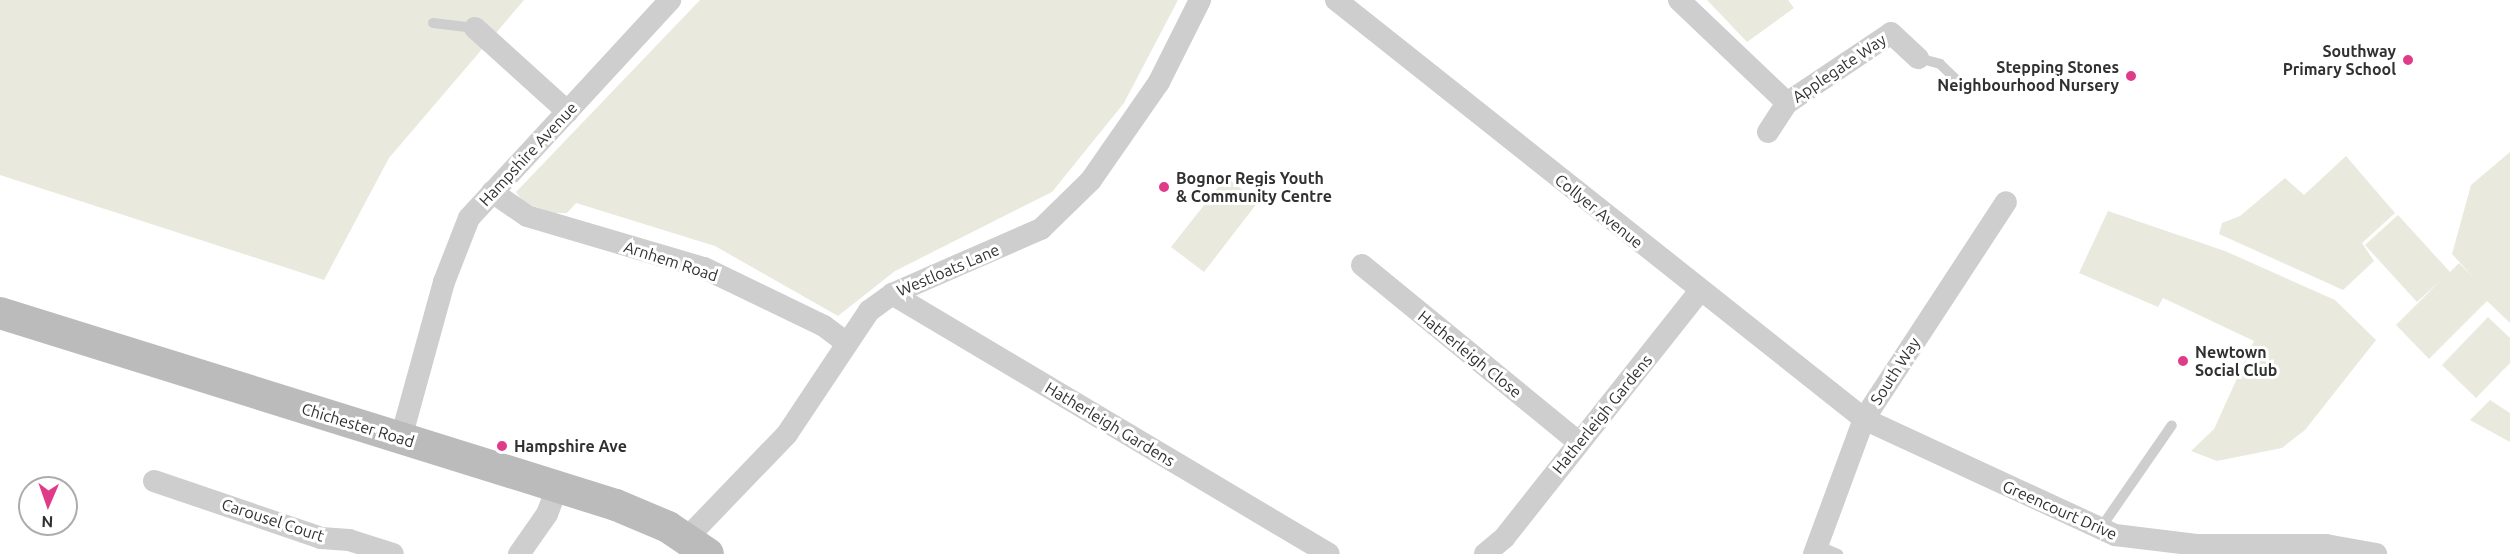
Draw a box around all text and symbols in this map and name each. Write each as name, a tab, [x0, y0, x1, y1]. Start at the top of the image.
street label: Applegate Way	[1789, 30, 1889, 106]
place label: Southway Primary School	[2283, 41, 2396, 79]
marker: Southway Primary School	[2401, 53, 2415, 67]
place label: Stepping Stones Neighbourhood Nursery	[1937, 57, 2119, 95]
marker: Stepping Stones Neighbourhood Nursery	[2124, 69, 2138, 83]
street label: Hampshire Avenue	[475, 98, 581, 210]
place label: Bognor Regis Youth & Community Centre	[1176, 168, 1332, 206]
street label: Collyer Avenue	[1551, 170, 1647, 252]
marker: Bognor Regis Youth & Community Centre	[1157, 180, 1171, 194]
street label: Arnhem Road	[621, 237, 721, 285]
street label: Westloats Lane	[894, 240, 1002, 300]
street label: Hatherleigh Close	[1414, 306, 1526, 402]
street label: South Way	[1866, 334, 1924, 408]
place label: Newtown Social Club	[2195, 342, 2277, 380]
street label: Hatherleigh Gardens	[1548, 351, 1656, 477]
marker: Newtown Social Club	[2176, 354, 2190, 368]
street label: Hatherleigh Gardens	[1042, 378, 1178, 470]
street label: Chichester Road	[299, 399, 417, 451]
place label: Hampshire Ave	[514, 436, 627, 456]
marker: Hampshire Ave	[495, 439, 509, 453]
north arrow	[18, 476, 78, 536]
street label: Greencourt Drive	[2000, 476, 2120, 544]
street label: Carousel Court	[219, 494, 327, 546]
text: N	[41, 513, 54, 531]

